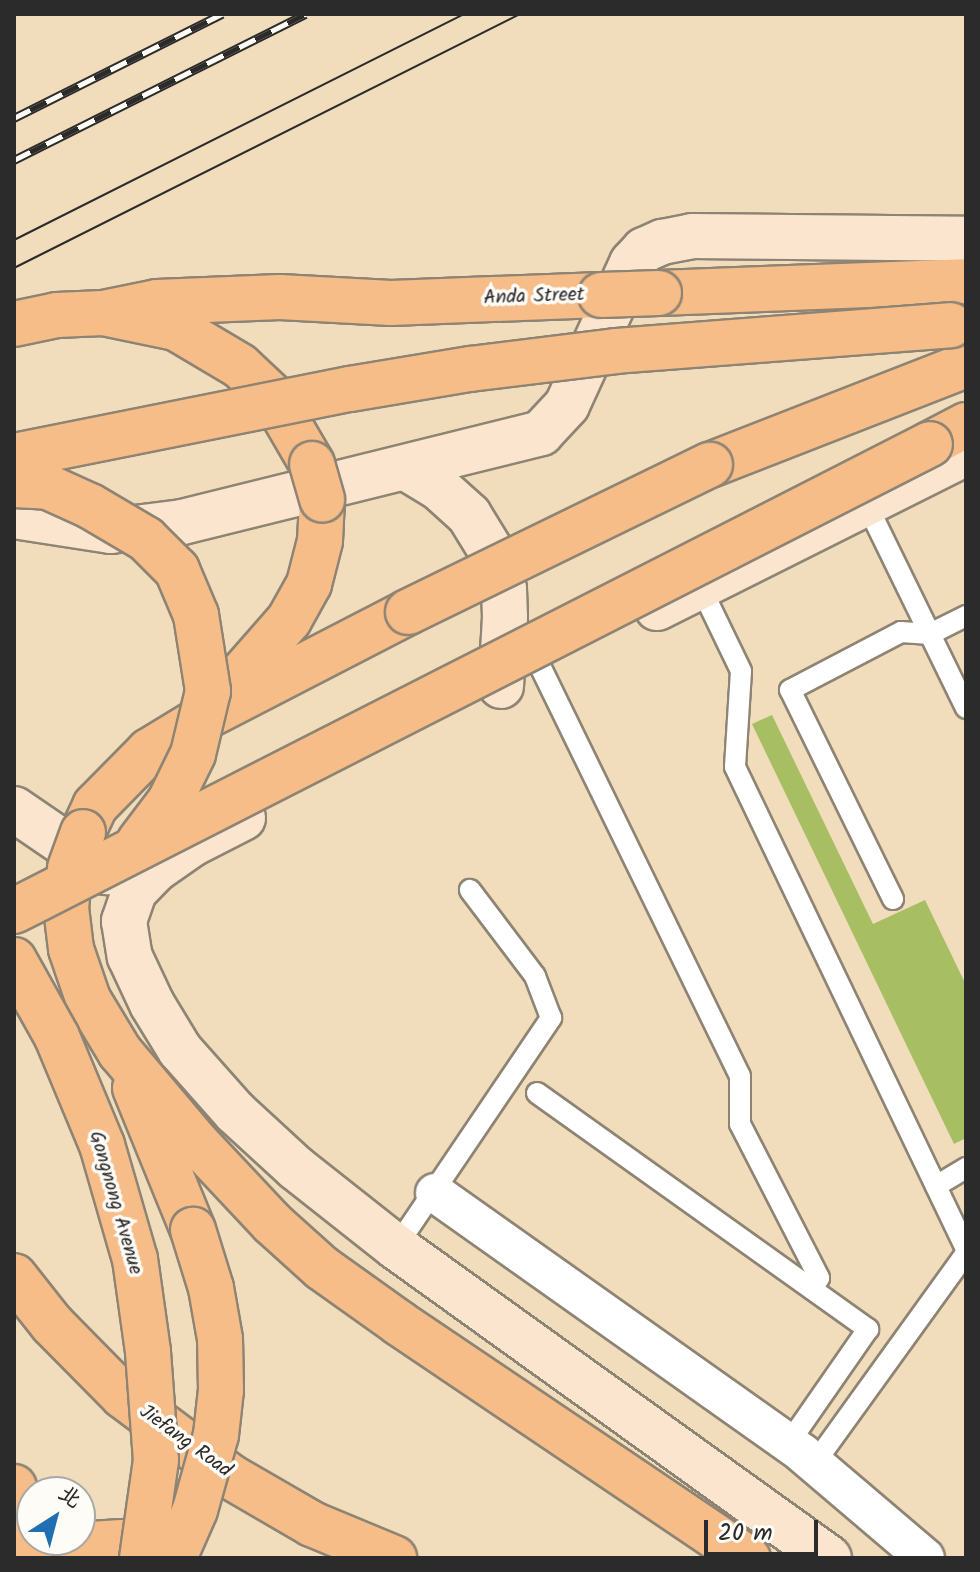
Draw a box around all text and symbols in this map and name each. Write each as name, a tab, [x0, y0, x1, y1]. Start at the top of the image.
street label: Anda Street	[483, 283, 585, 311]
street label: Gongnong Avenue	[83, 1128, 147, 1278]
street label: Jiefang Road	[134, 1400, 236, 1484]
north arrow	[16, 1476, 96, 1556]
text: 北	[50, 1477, 88, 1518]
scale bar	[708, 1504, 822, 1554]
text: 20 m	[718, 1514, 773, 1553]

